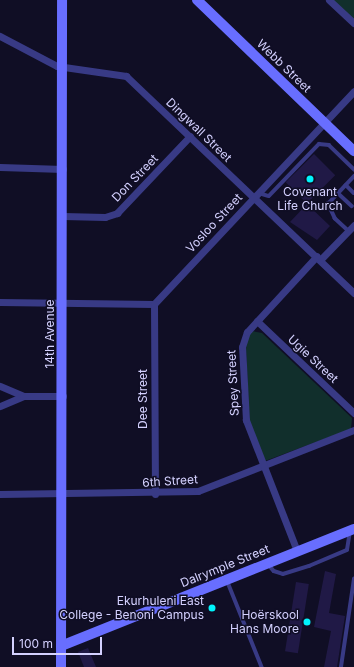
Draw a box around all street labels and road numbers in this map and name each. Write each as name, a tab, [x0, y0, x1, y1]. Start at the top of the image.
street label: Webb Street	[254, 36, 314, 96]
street label: Dingwall Street	[163, 95, 235, 165]
street label: Don Street	[109, 151, 161, 205]
street label: Vosloo Street	[183, 190, 245, 256]
street label: 14th Avenue	[43, 299, 57, 369]
street label: Ugie Street	[285, 332, 341, 386]
street label: Spey Street	[224, 350, 242, 416]
street label: Dee Street	[136, 369, 150, 429]
street label: 6th Street	[142, 472, 198, 490]
street label: Dalrymple Street	[178, 542, 272, 590]

